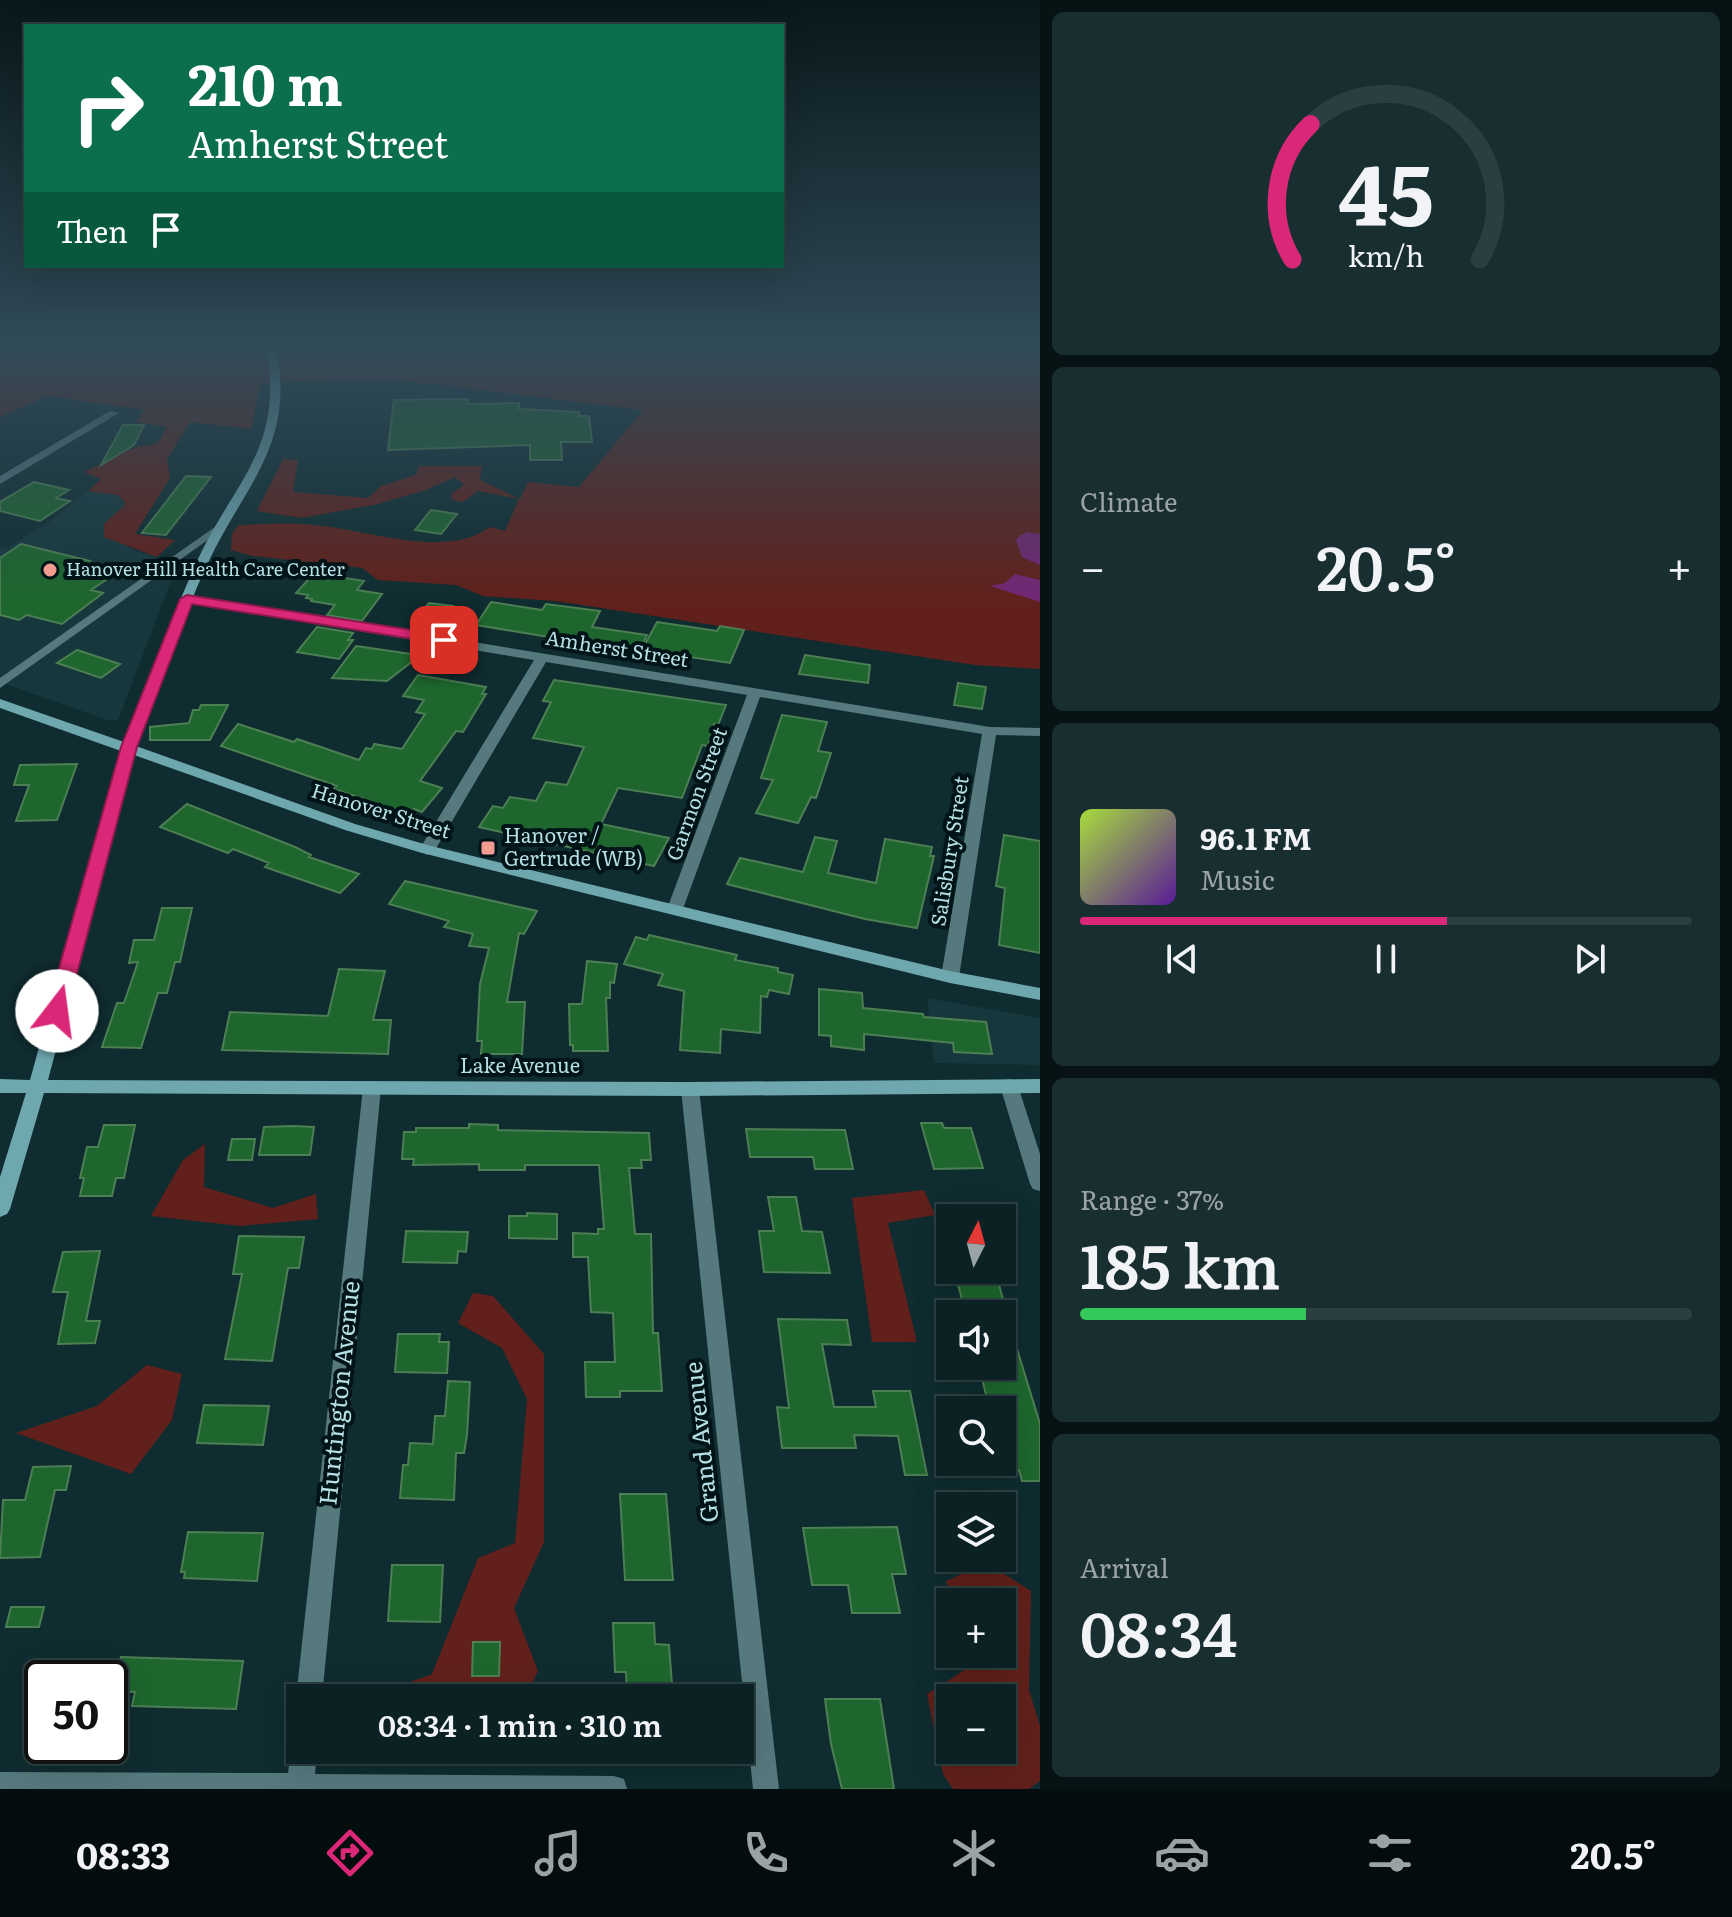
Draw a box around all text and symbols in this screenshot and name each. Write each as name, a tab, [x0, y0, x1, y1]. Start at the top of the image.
text: 210 m	[188, 40, 343, 123]
icon: right	[56, 56, 160, 160]
text: Amherst Street	[188, 116, 448, 169]
text: 45	[1338, 127, 1434, 251]
text: Then	[56, 208, 128, 252]
icon: arrive	[144, 208, 188, 252]
text: km/h	[1348, 233, 1424, 276]
text: Climate	[1080, 481, 1178, 520]
text: 20.5°	[1316, 520, 1456, 609]
text: −	[1080, 532, 1106, 598]
text: +	[1666, 532, 1692, 598]
place label: Hanover Hill Health Care Center	[66, 555, 345, 582]
marker: Hanover Hill Health Care Center	[41, 561, 59, 579]
pin	[410, 606, 478, 674]
icon: arrive	[422, 618, 466, 662]
street label: Amherst Street	[544, 621, 691, 673]
street label: Garmon Street	[657, 722, 733, 864]
street label: Hanover Street	[308, 774, 455, 844]
street label: Salisbury Street	[921, 774, 975, 928]
text: 96.1 FM	[1200, 815, 1312, 859]
place label: Hanover / Gertrude (WB)	[504, 819, 643, 872]
marker: Hanover / Gertrude (WB)	[479, 839, 497, 857]
text: Music	[1200, 859, 1275, 898]
icon: previous	[1160, 937, 1204, 981]
icon: pause	[1364, 937, 1408, 981]
icon: next	[1568, 937, 1612, 981]
position arrow	[15, 969, 99, 1053]
street label: Lake Avenue	[460, 1049, 580, 1079]
text: Range · 37%	[1080, 1179, 1224, 1218]
north arrow	[936, 1204, 1016, 1284]
map controls	[936, 1204, 1016, 1764]
text: 185 km	[1080, 1218, 1281, 1307]
street label: Huntington Avenue	[308, 1279, 367, 1507]
button: sound	[936, 1300, 1016, 1380]
street label: Grand Avenue	[674, 1360, 725, 1524]
button: search	[936, 1396, 1016, 1476]
button: layers	[936, 1492, 1016, 1572]
text: Arrival	[1080, 1547, 1169, 1586]
text: 08:34	[1080, 1586, 1238, 1675]
button: +	[936, 1588, 1016, 1668]
speed limit sign: 50	[24, 1660, 128, 1764]
button: −	[936, 1684, 1016, 1764]
text: 08:34 · 1 min · 310 m	[378, 1702, 662, 1746]
icon: directions	[322, 1825, 378, 1881]
icon: music	[530, 1825, 586, 1881]
icon: phone	[738, 1825, 794, 1881]
icon: climate	[946, 1825, 1002, 1881]
icon: car	[1154, 1825, 1210, 1881]
icon: filters	[1362, 1825, 1418, 1881]
text: 08:33	[76, 1827, 170, 1880]
text: 20.5°	[1570, 1827, 1656, 1880]

